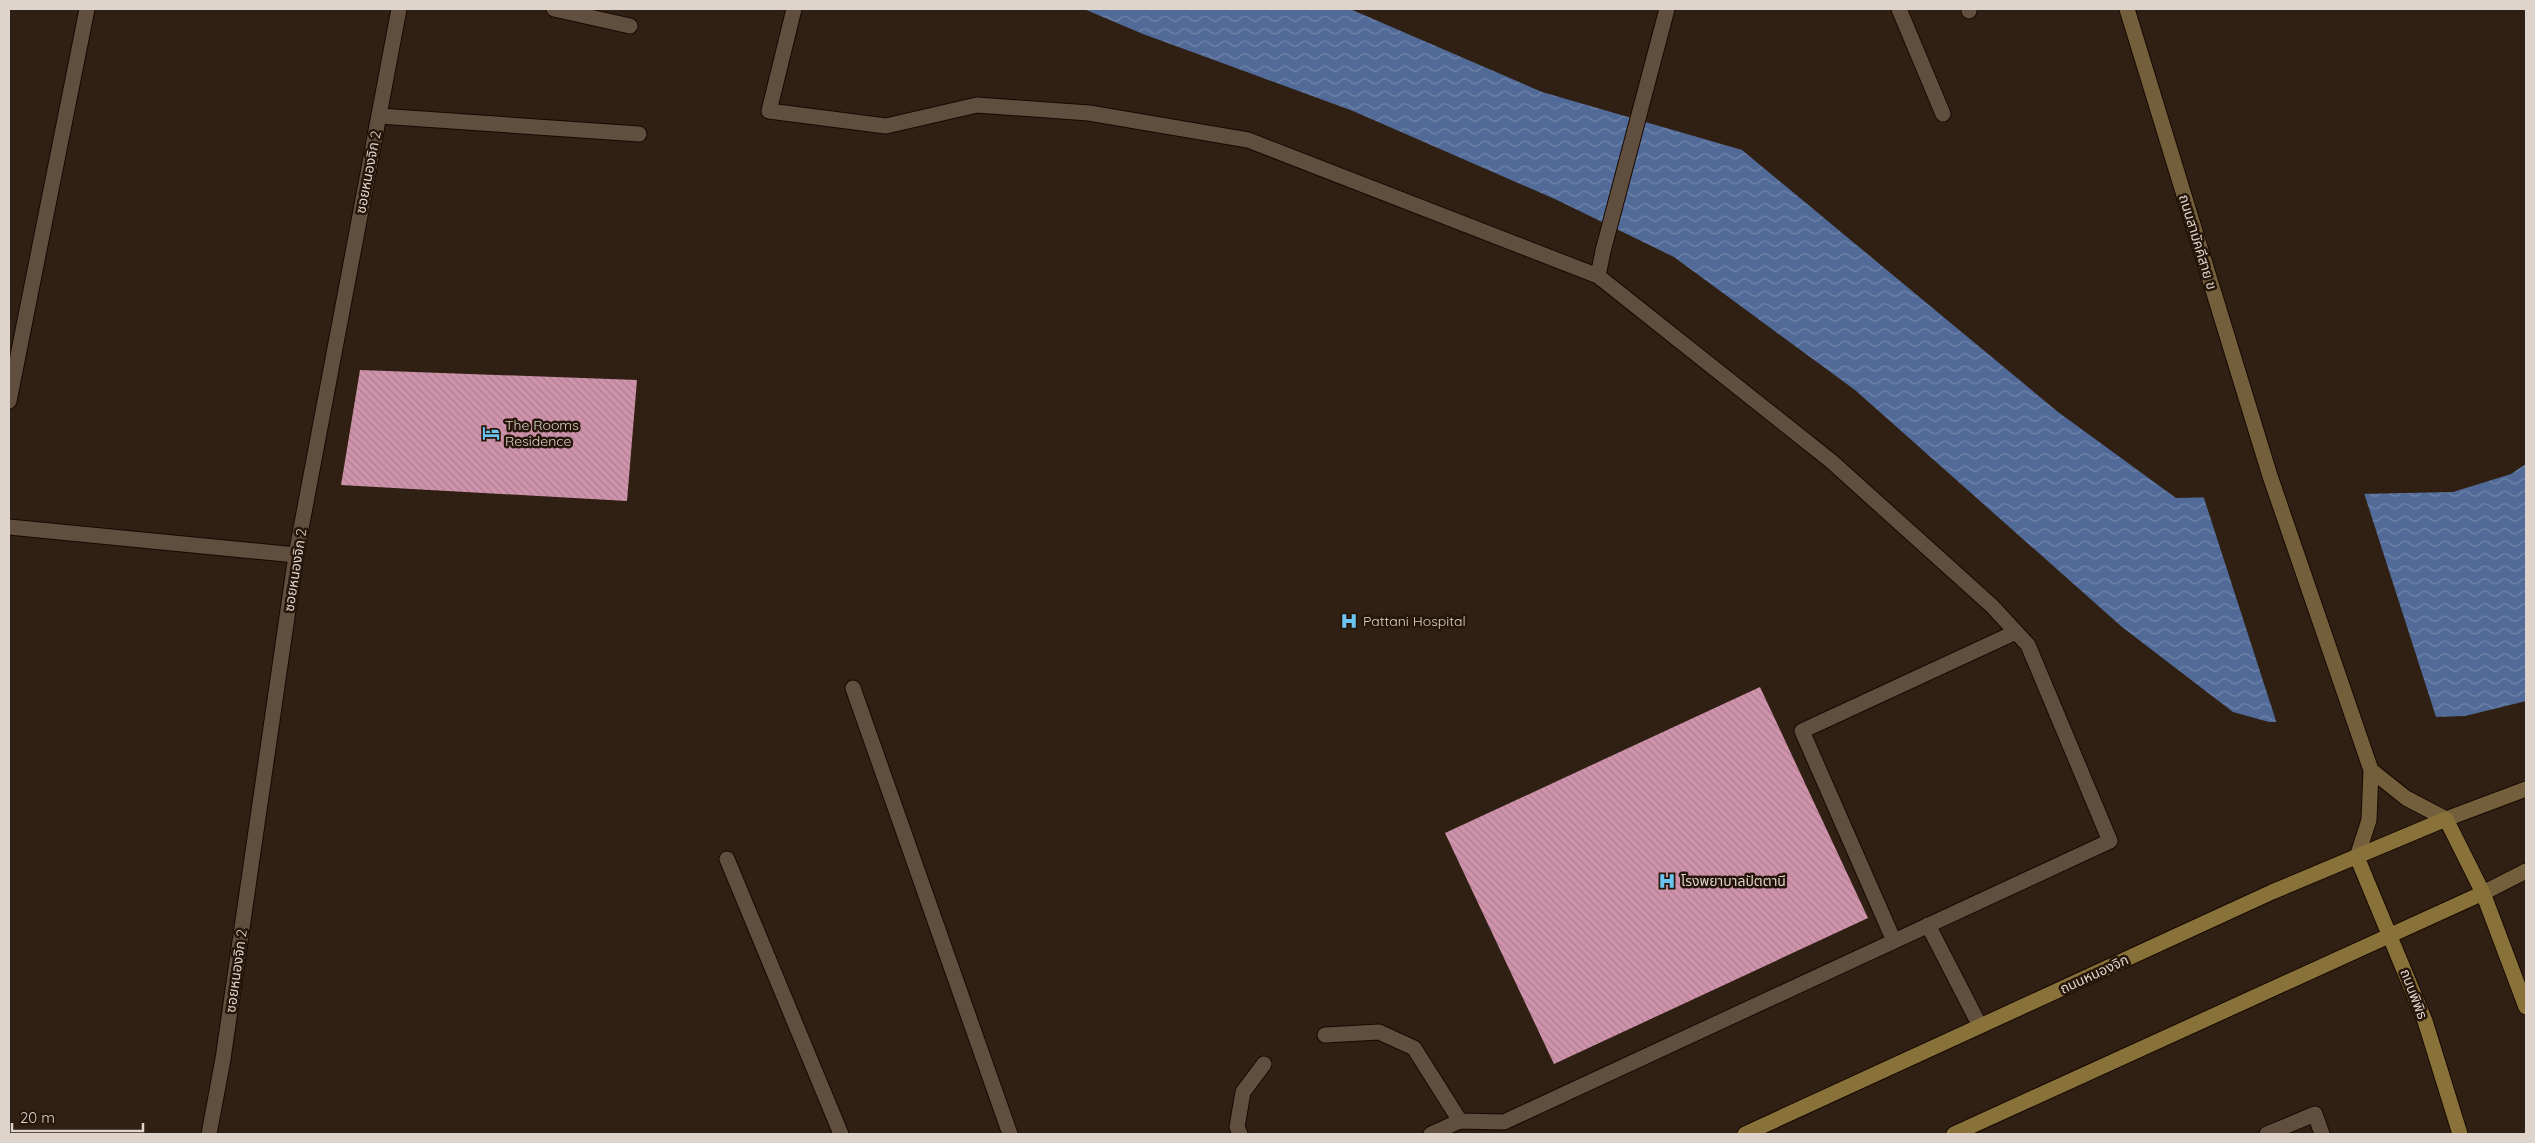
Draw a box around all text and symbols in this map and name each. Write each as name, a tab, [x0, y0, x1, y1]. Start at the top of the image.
street label: ซอยหนองจิก 2	[351, 129, 385, 215]
street label: ถนนสามัคคีสาย ข	[2175, 192, 2221, 292]
place label: The Rooms Residence	[505, 416, 579, 450]
hotel icon: The Rooms Residence	[481, 423, 501, 443]
street label: ซอยหนองจิก 2	[280, 527, 310, 613]
hospital icon: Pattani Hospital	[1339, 611, 1359, 631]
place label: Pattani Hospital	[1363, 612, 1466, 630]
hospital icon: โรงพยาบาลปัตตานี	[1657, 871, 1677, 891]
place label: โรงพยาบาลปัตตานี	[1681, 872, 1786, 890]
street label: ซอยหนองจิก 2	[221, 928, 251, 1014]
street label: ถนนหนองจิก	[2057, 950, 2131, 998]
street label: ถนนพิพิธ	[2396, 966, 2432, 1022]
scale bar	[12, 1100, 144, 1132]
text: 20 m	[20, 1108, 55, 1127]

